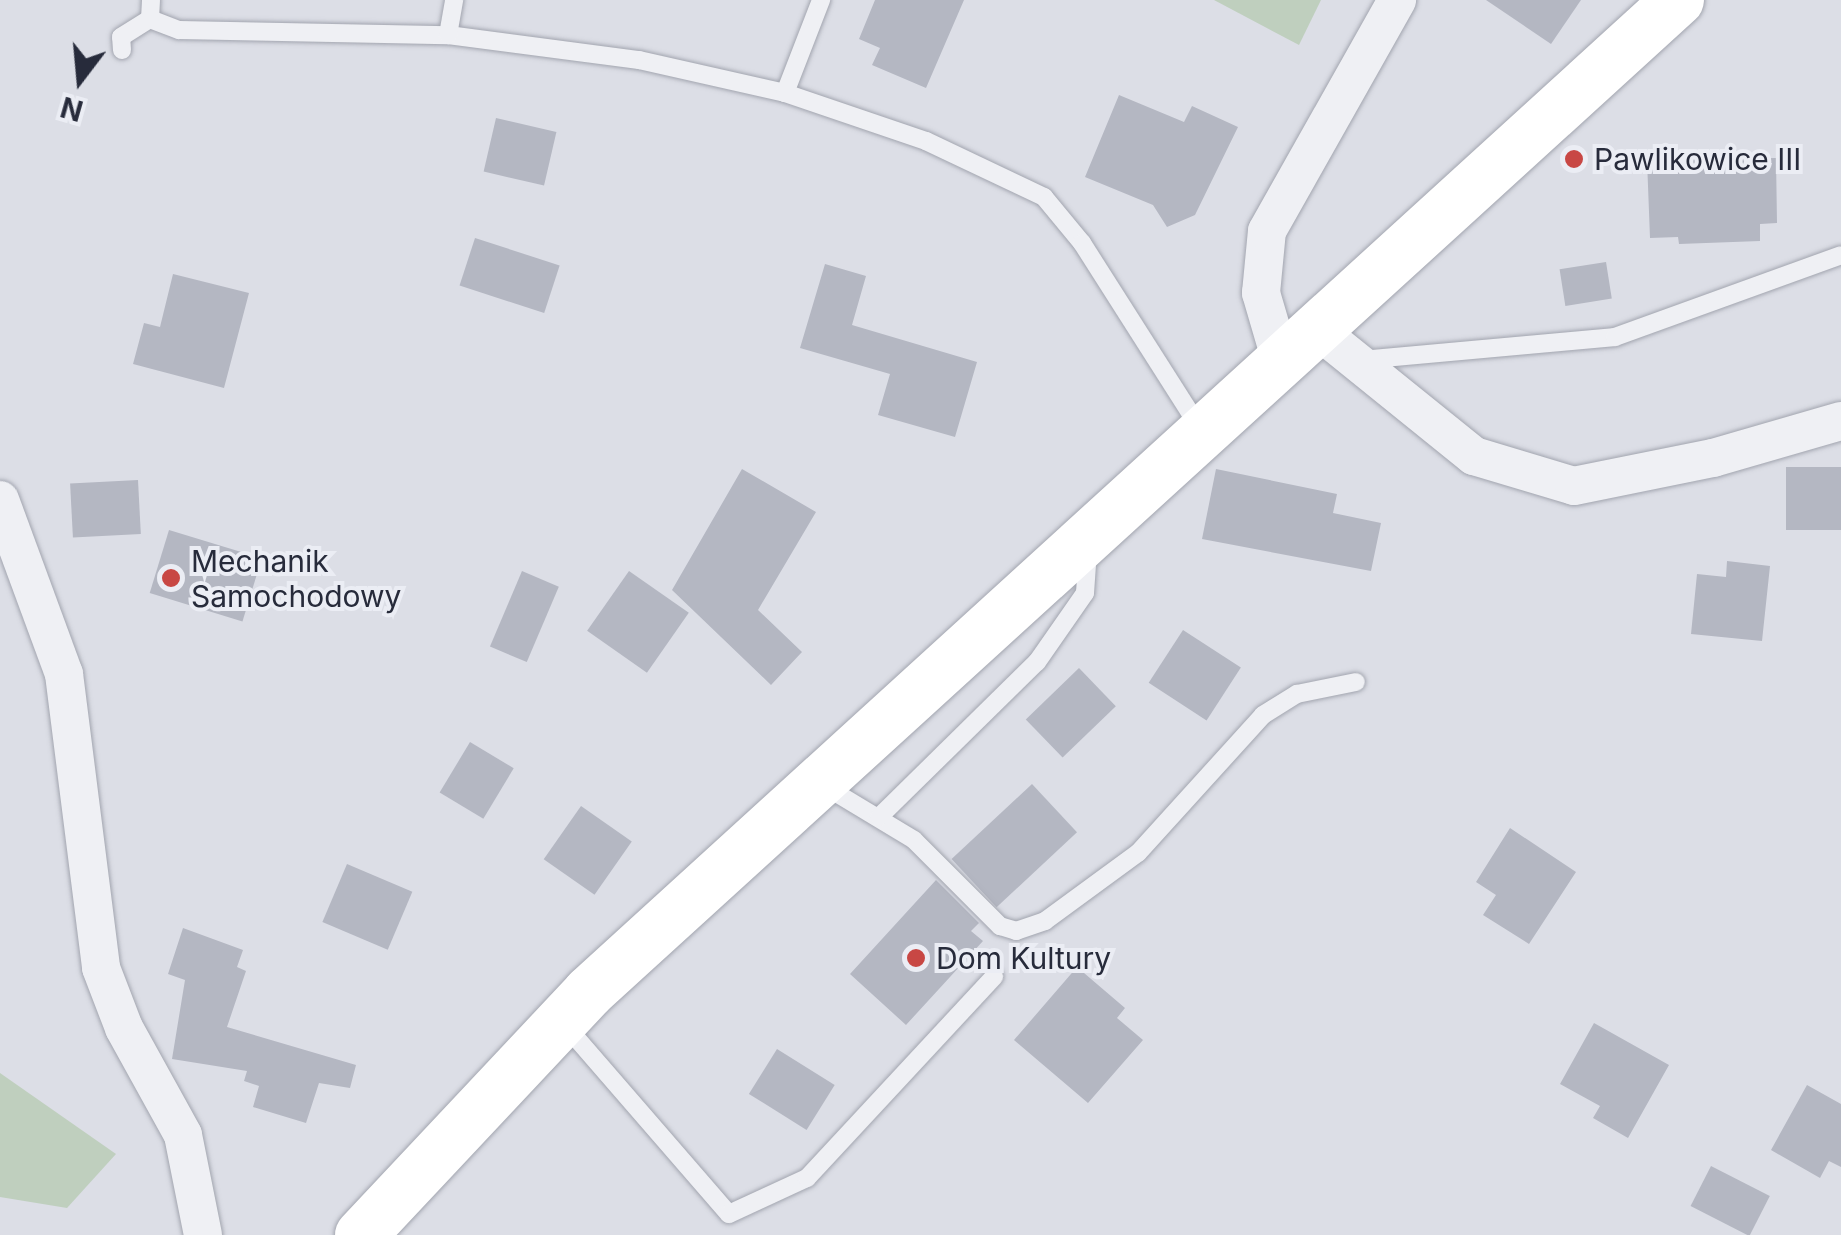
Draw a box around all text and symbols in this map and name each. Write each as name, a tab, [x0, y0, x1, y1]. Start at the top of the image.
north arrow	[30, 30, 130, 130]
text: N	[57, 90, 87, 128]
place label: Pawlikowice III	[1594, 141, 1801, 177]
marker: Pawlikowice III	[1563, 148, 1585, 170]
place label: Mechanik Samochodowy	[191, 543, 401, 614]
marker: Mechanik Samochodowy	[160, 567, 182, 589]
place label: Dom Kultury	[936, 940, 1111, 976]
marker: Dom Kultury	[905, 947, 927, 969]

